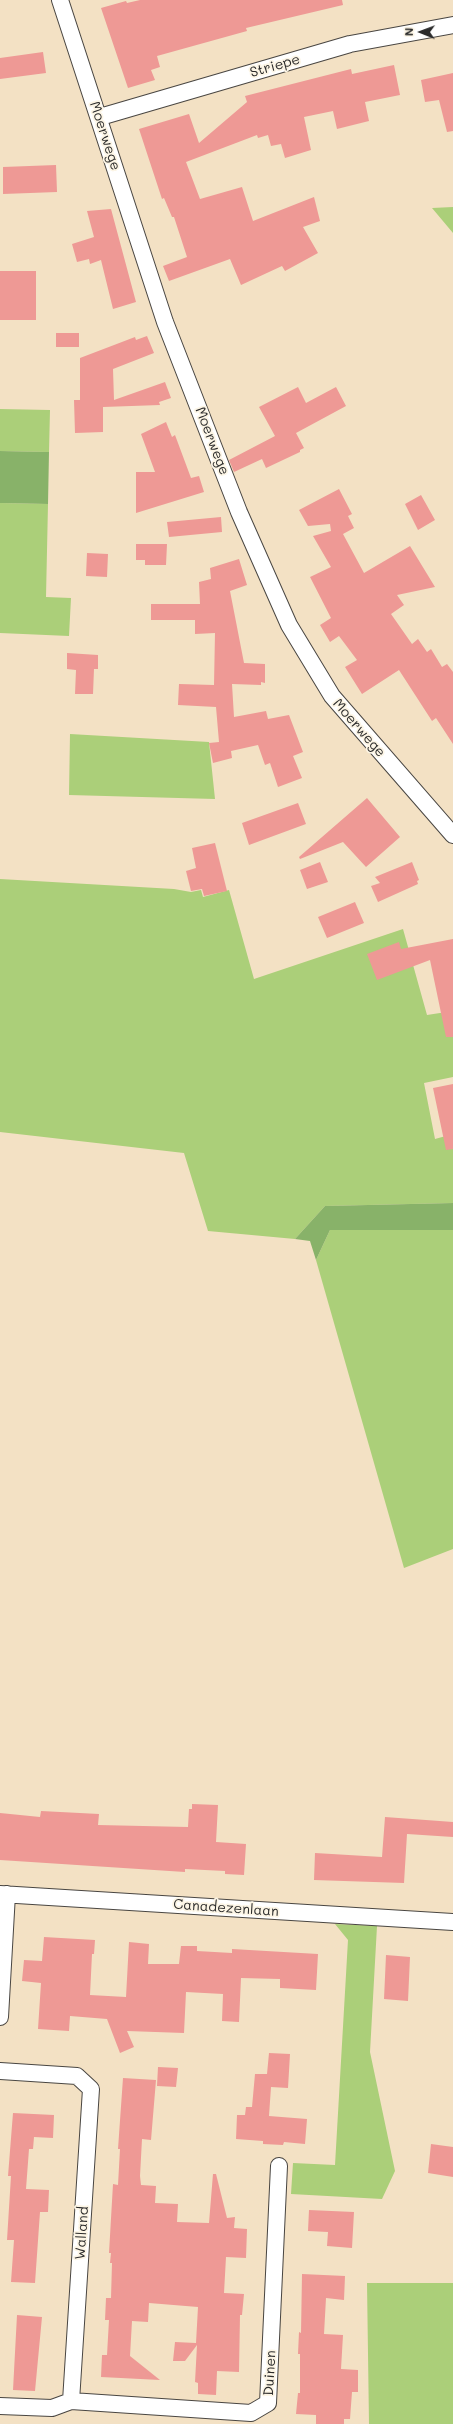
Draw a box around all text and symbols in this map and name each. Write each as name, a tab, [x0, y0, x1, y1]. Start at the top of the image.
north arrow	[401, 12, 441, 52]
text: N	[401, 27, 416, 36]
street label: Striepe	[248, 51, 302, 81]
street label: Moerwege	[86, 99, 124, 173]
street label: Moerwege	[191, 405, 233, 477]
street label: Moerwege	[329, 696, 389, 760]
street label: Canadezenlaan	[173, 1896, 279, 1920]
street label: Walland	[72, 2206, 92, 2260]
street label: Duinen	[260, 2350, 280, 2396]

